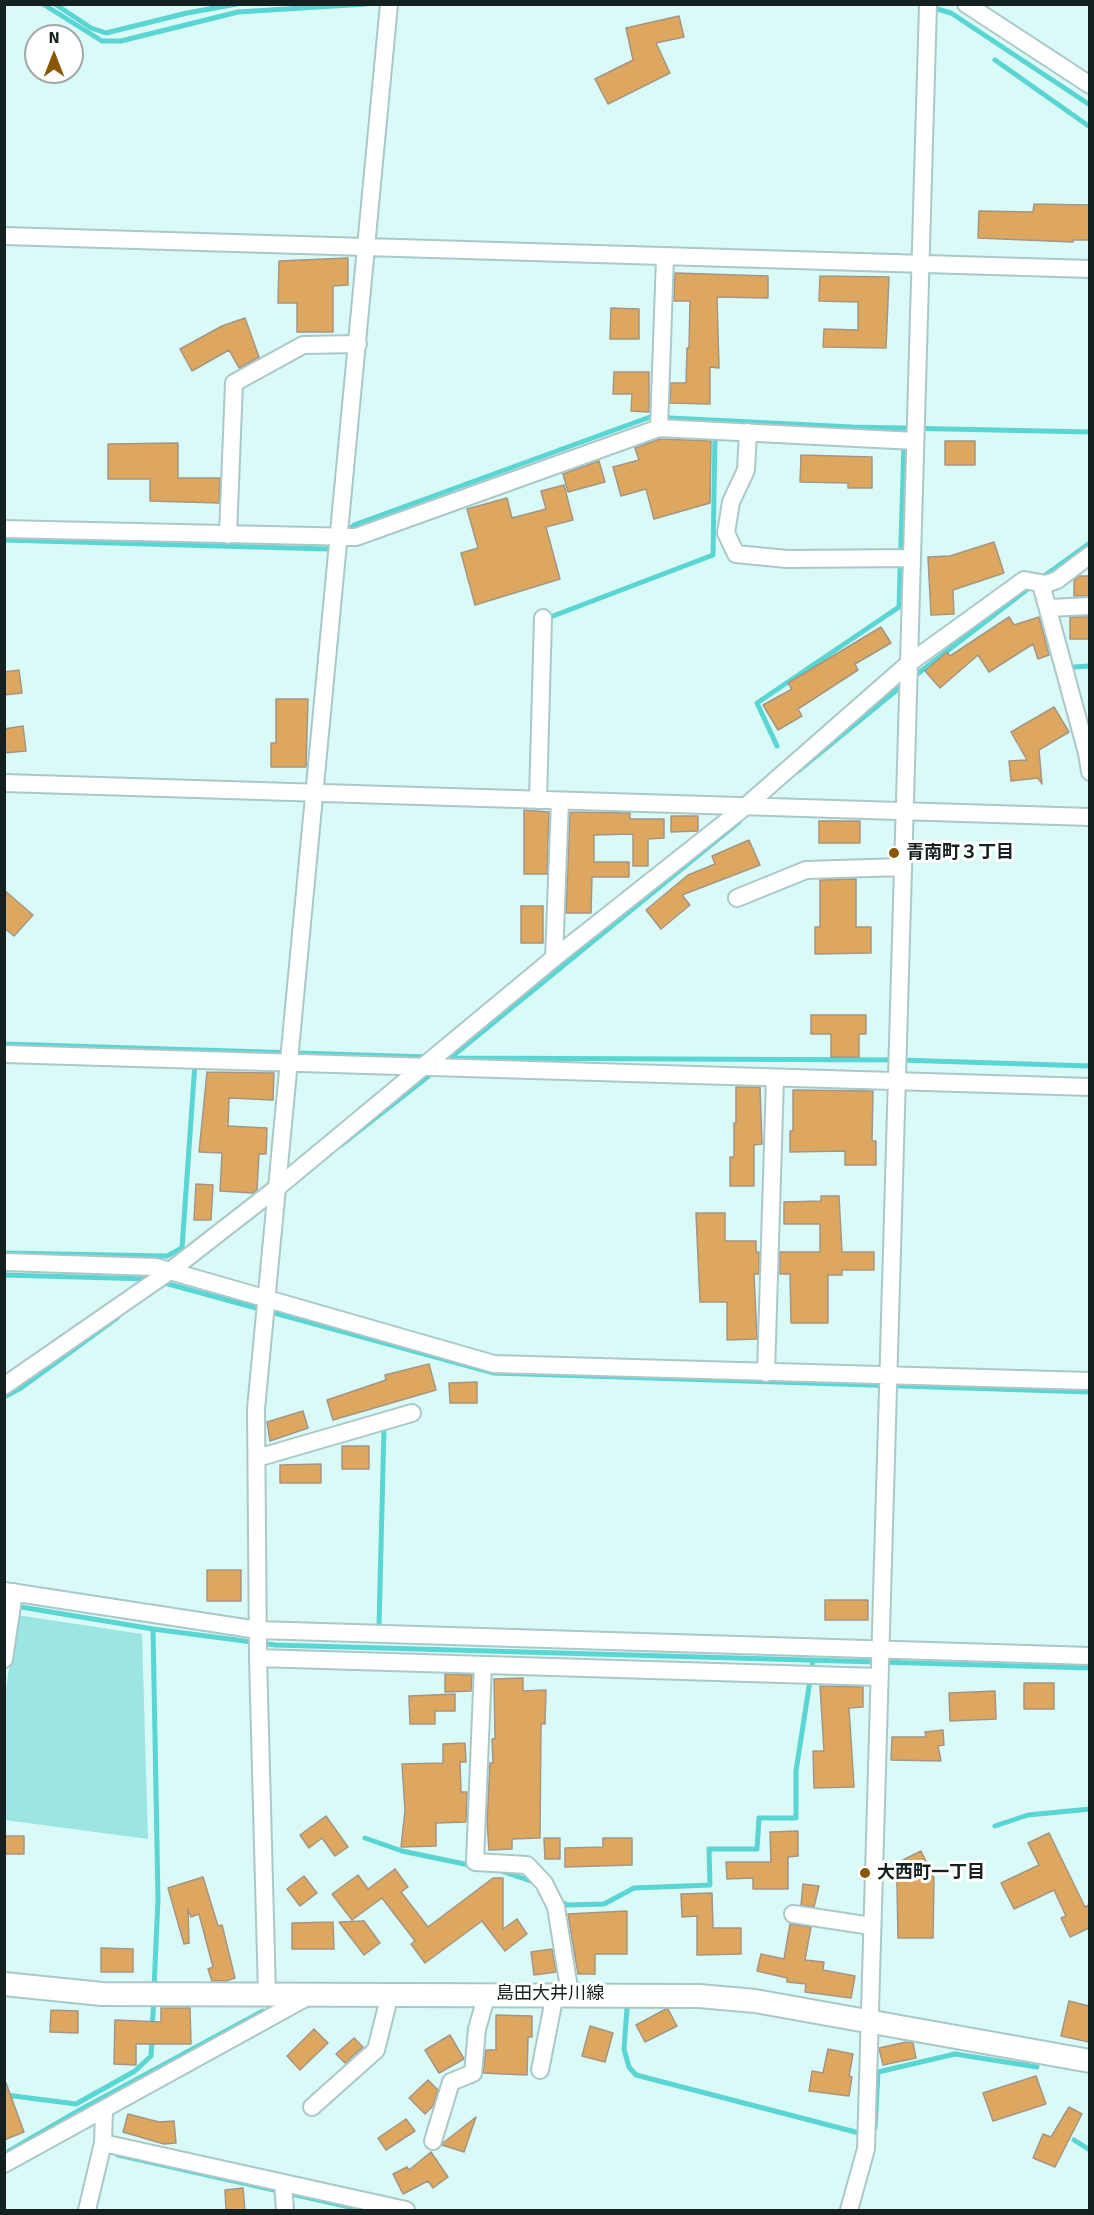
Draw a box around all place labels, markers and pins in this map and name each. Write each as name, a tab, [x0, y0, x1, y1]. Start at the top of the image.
place label: 青南町３丁目	[906, 842, 1014, 864]
marker: 青南町３丁目	[887, 846, 901, 860]
place label: 大西町一丁目	[877, 1862, 985, 1884]
marker: 大西町一丁目	[858, 1866, 872, 1880]

